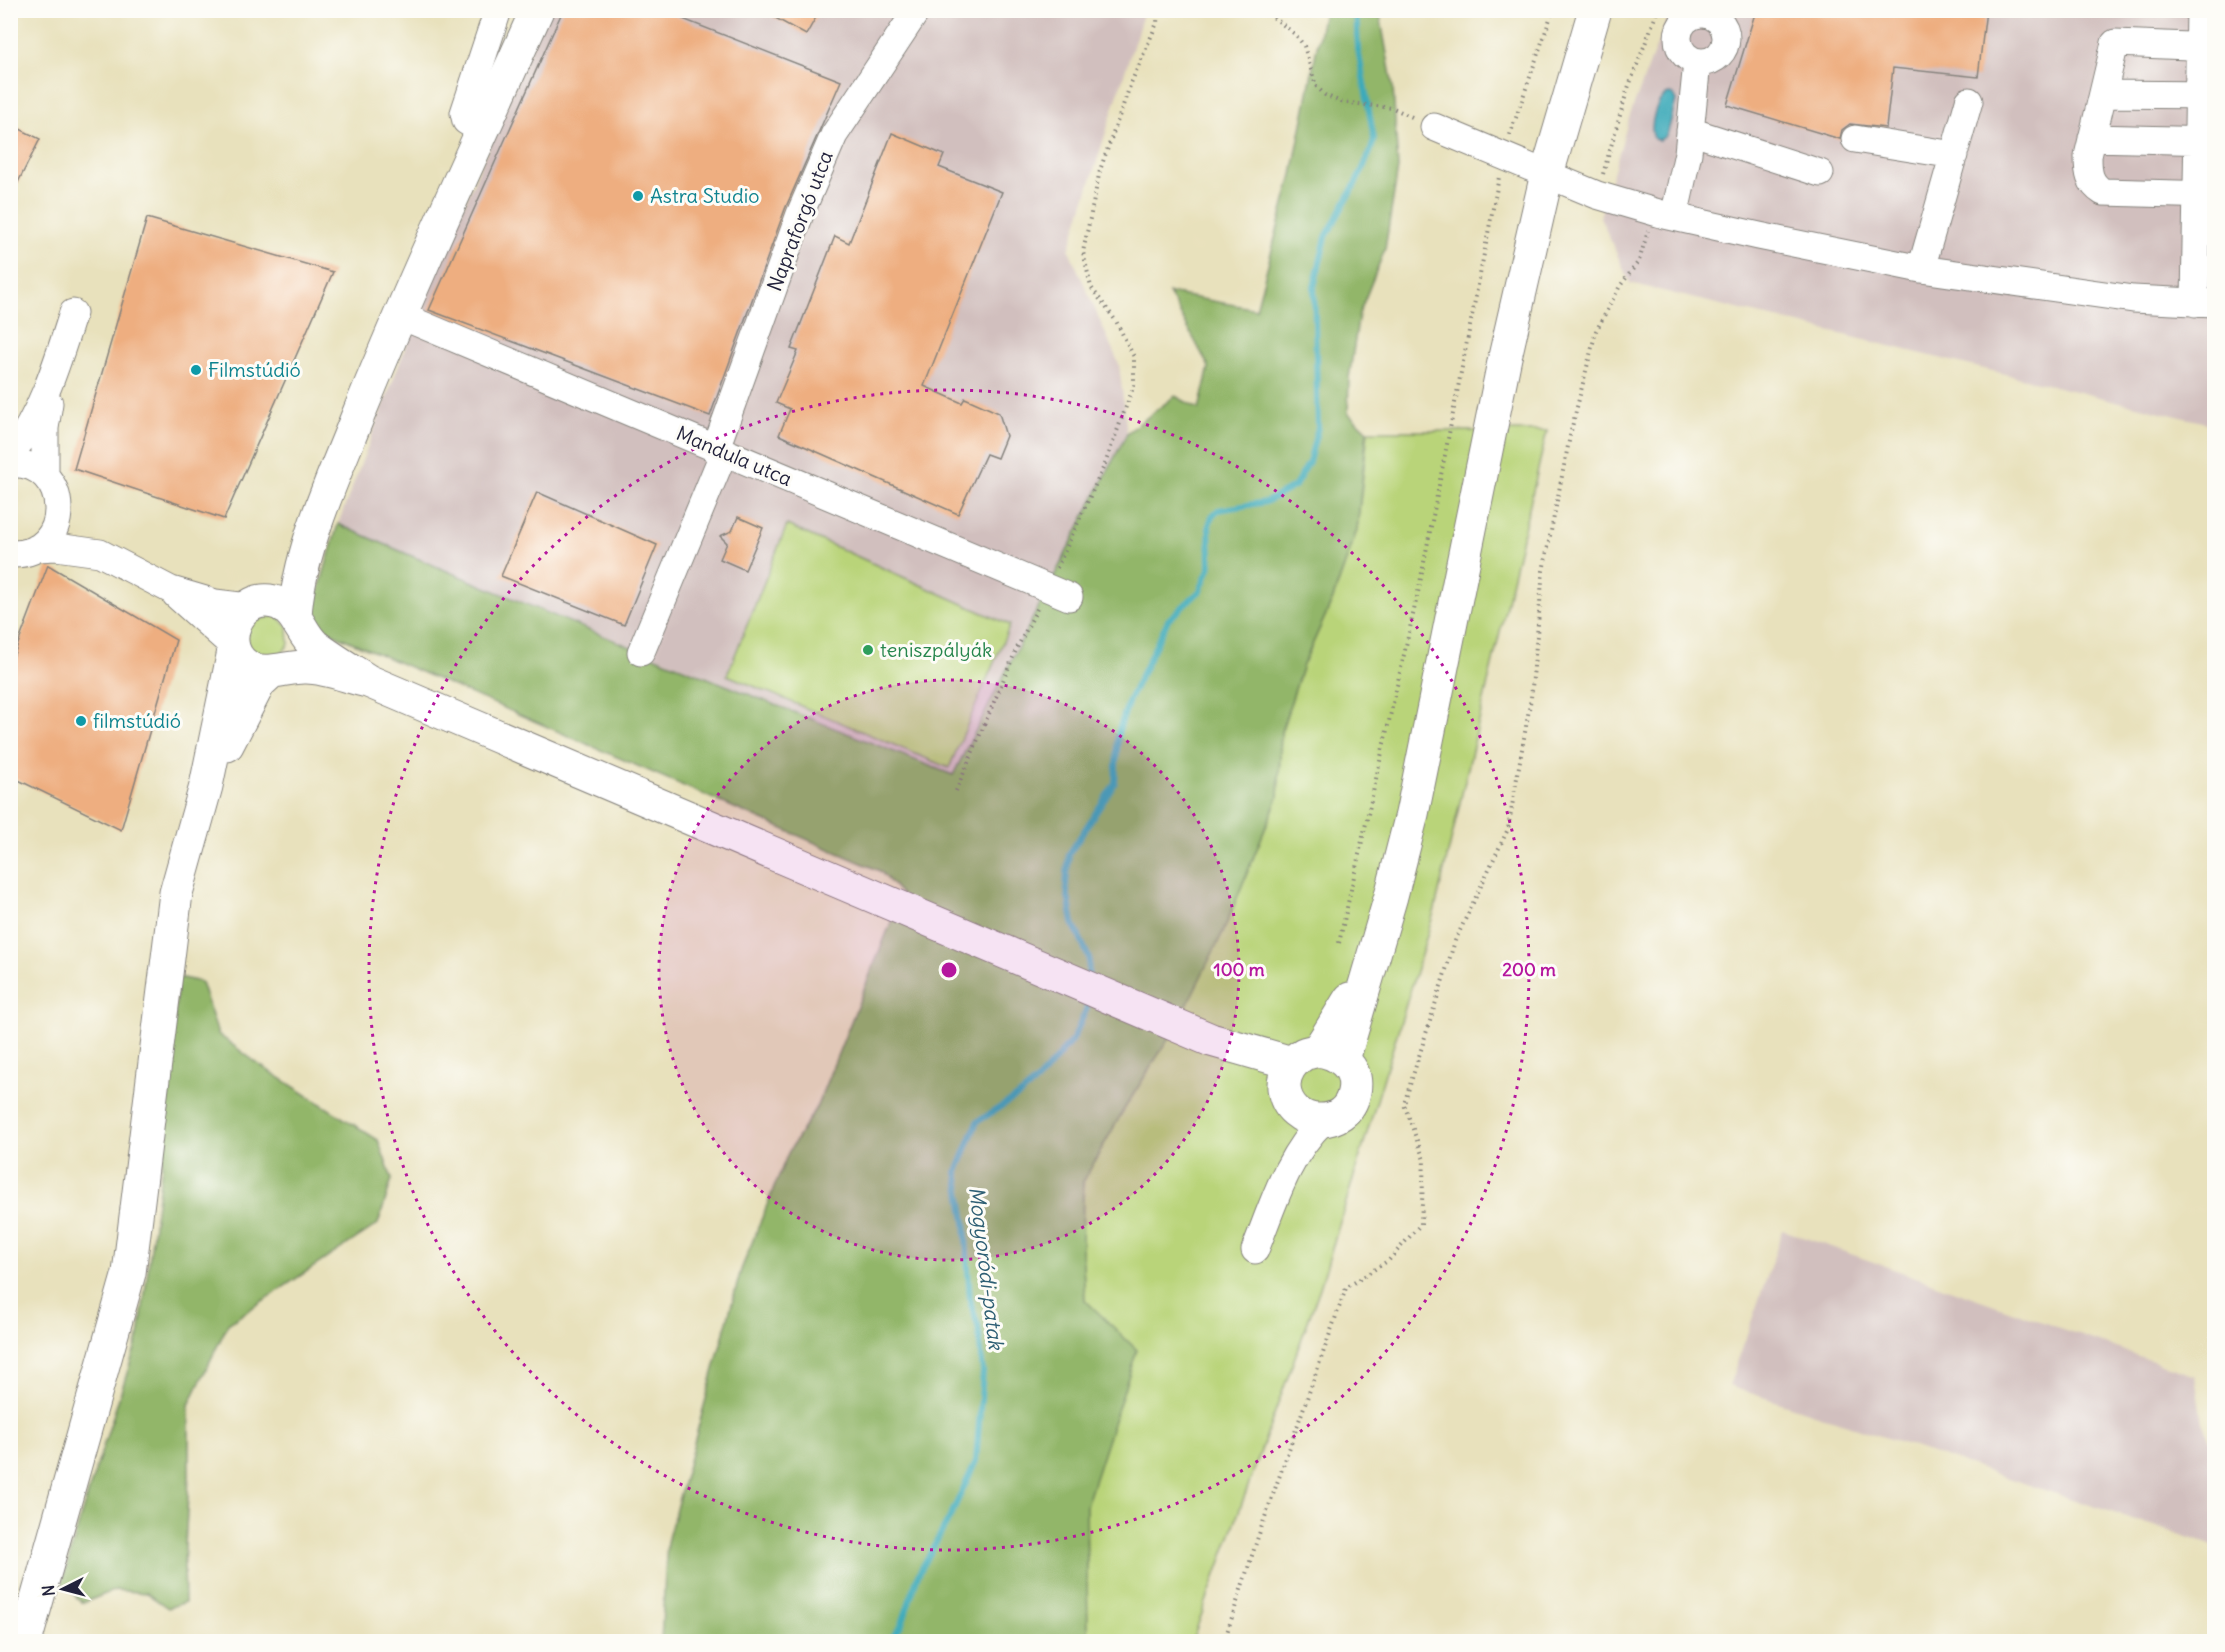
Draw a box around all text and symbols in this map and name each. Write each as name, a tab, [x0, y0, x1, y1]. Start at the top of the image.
street label: Napraforgó utca	[761, 147, 838, 295]
place label: Astra Studio	[650, 183, 759, 208]
marker: Astra Studio	[631, 189, 645, 203]
place label: Filmstúdió	[208, 357, 301, 382]
marker: Filmstúdió	[189, 363, 203, 377]
street label: Mandula utca	[673, 420, 796, 491]
place label: teniszpályák	[880, 637, 992, 662]
marker: teniszpályák	[861, 643, 875, 657]
place label: filmstúdió	[93, 708, 181, 733]
marker: filmstúdió	[74, 714, 88, 728]
text: 100 m	[1214, 958, 1265, 981]
text: 200 m	[1502, 958, 1556, 981]
centre of rings	[939, 960, 959, 980]
water label: Mogyoródi-patak	[963, 1185, 1010, 1352]
north arrow	[33, 1559, 93, 1619]
text: N	[38, 1584, 59, 1597]

